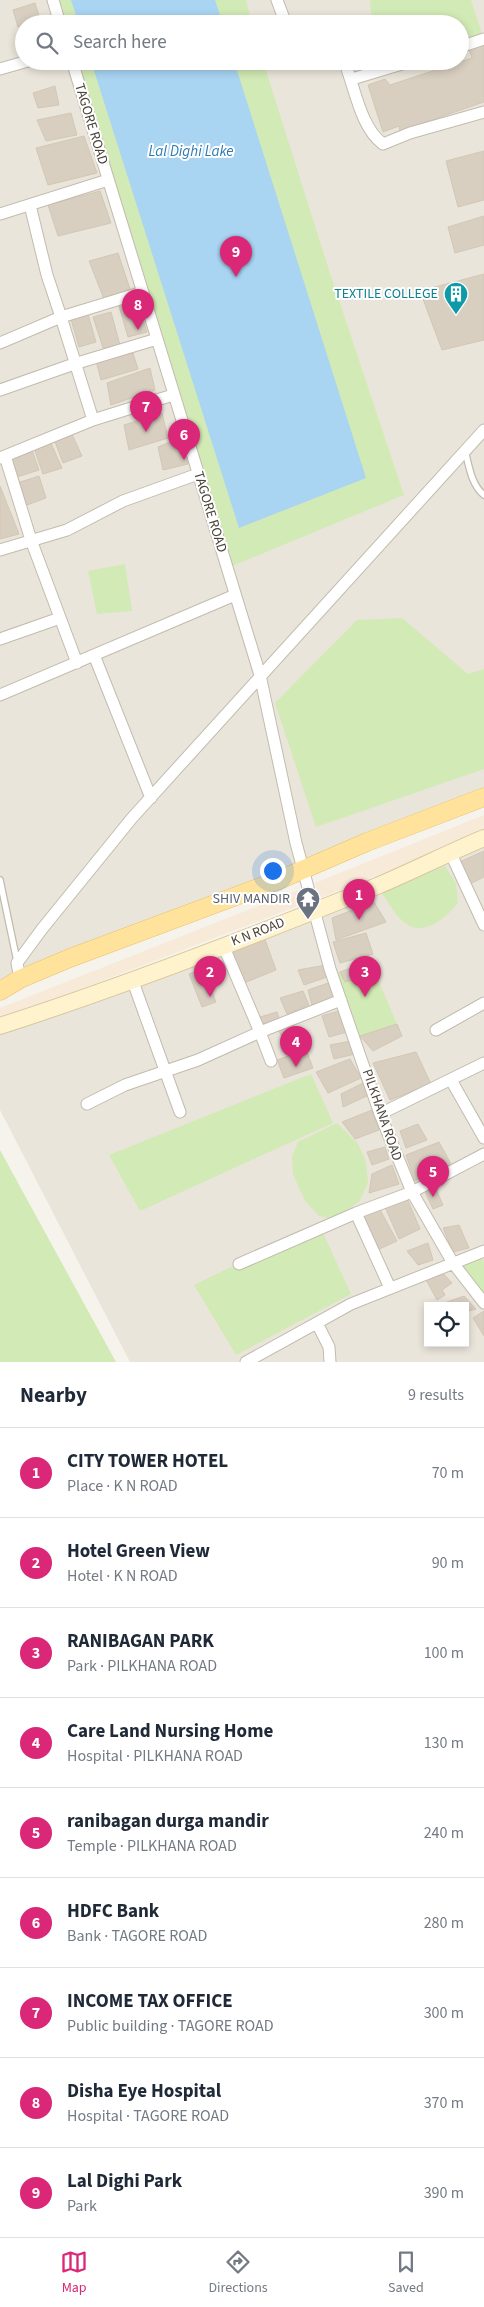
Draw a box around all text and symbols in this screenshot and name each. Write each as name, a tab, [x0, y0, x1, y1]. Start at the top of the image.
search box	[15, 15, 469, 70]
icon: search	[33, 29, 61, 57]
text: Search here	[73, 29, 167, 56]
street label: TAGORE ROAD	[69, 81, 113, 167]
water label: Lal Dighi Lake	[148, 141, 234, 162]
pin: 9	[220, 236, 252, 277]
building icon: TEXTILE COLLEGE	[443, 281, 469, 315]
place label: TEXTILE COLLEGE	[334, 284, 438, 304]
pin: 8	[122, 289, 154, 330]
pin: 7	[130, 391, 162, 432]
pin: 6	[168, 419, 200, 460]
street label: TAGORE ROAD	[188, 469, 232, 555]
your location	[260, 858, 286, 884]
pin: 1	[343, 879, 375, 920]
temple icon: SHIV MANDIR	[295, 886, 321, 920]
place label: SHIV MANDIR	[213, 889, 290, 909]
street label: K N ROAD	[228, 913, 288, 951]
pin: 2	[194, 956, 226, 997]
pin: 3	[349, 956, 381, 997]
pin: 4	[280, 1026, 312, 1067]
street label: PILKHANA ROAD	[357, 1066, 407, 1164]
pin: 5	[417, 1156, 449, 1197]
map controls	[424, 1302, 469, 1347]
button: locate	[424, 1302, 469, 1347]
text: Nearby	[20, 1380, 87, 1410]
text: 9 results	[408, 1384, 464, 1406]
text: CITY TOWER HOTEL	[67, 1448, 228, 1475]
text: 1	[32, 1462, 40, 1484]
text: 70 m	[432, 1462, 464, 1484]
text: Place · K N ROAD	[67, 1475, 178, 1497]
text: Hotel Green View	[67, 1538, 210, 1565]
text: 2	[32, 1552, 40, 1574]
text: 90 m	[432, 1552, 464, 1574]
text: Hotel · K N ROAD	[67, 1565, 178, 1587]
text: RANIBAGAN PARK	[67, 1628, 214, 1655]
text: 3	[32, 1642, 40, 1664]
text: 100 m	[424, 1642, 464, 1664]
text: Park · PILKHANA ROAD	[67, 1655, 217, 1677]
text: Care Land Nursing Home	[67, 1718, 273, 1745]
text: 4	[32, 1732, 40, 1754]
text: 130 m	[424, 1732, 464, 1754]
text: Hospital · PILKHANA ROAD	[67, 1745, 243, 1767]
text: ranibagan durga mandir	[67, 1808, 269, 1835]
text: 5	[32, 1822, 40, 1844]
text: 240 m	[424, 1822, 464, 1844]
text: Temple · PILKHANA ROAD	[67, 1835, 237, 1857]
text: HDFC Bank	[67, 1898, 159, 1925]
text: 6	[32, 1912, 40, 1934]
text: 280 m	[424, 1912, 464, 1934]
text: Bank · TAGORE ROAD	[67, 1925, 207, 1947]
text: INCOME TAX OFFICE	[67, 1988, 233, 2015]
text: 7	[32, 2002, 40, 2024]
text: 300 m	[424, 2002, 464, 2024]
text: Public building · TAGORE ROAD	[67, 2015, 274, 2037]
text: Disha Eye Hospital	[67, 2078, 221, 2105]
text: 8	[32, 2092, 40, 2114]
text: 370 m	[424, 2092, 464, 2114]
text: Hospital · TAGORE ROAD	[67, 2105, 229, 2127]
text: Lal Dighi Park	[67, 2168, 182, 2195]
text: 9	[32, 2182, 40, 2204]
text: 390 m	[424, 2182, 464, 2204]
text: Park	[67, 2195, 97, 2217]
tab: Map	[60, 2248, 88, 2298]
tab: Directions	[208, 2248, 268, 2298]
tab: Saved	[388, 2248, 424, 2298]

